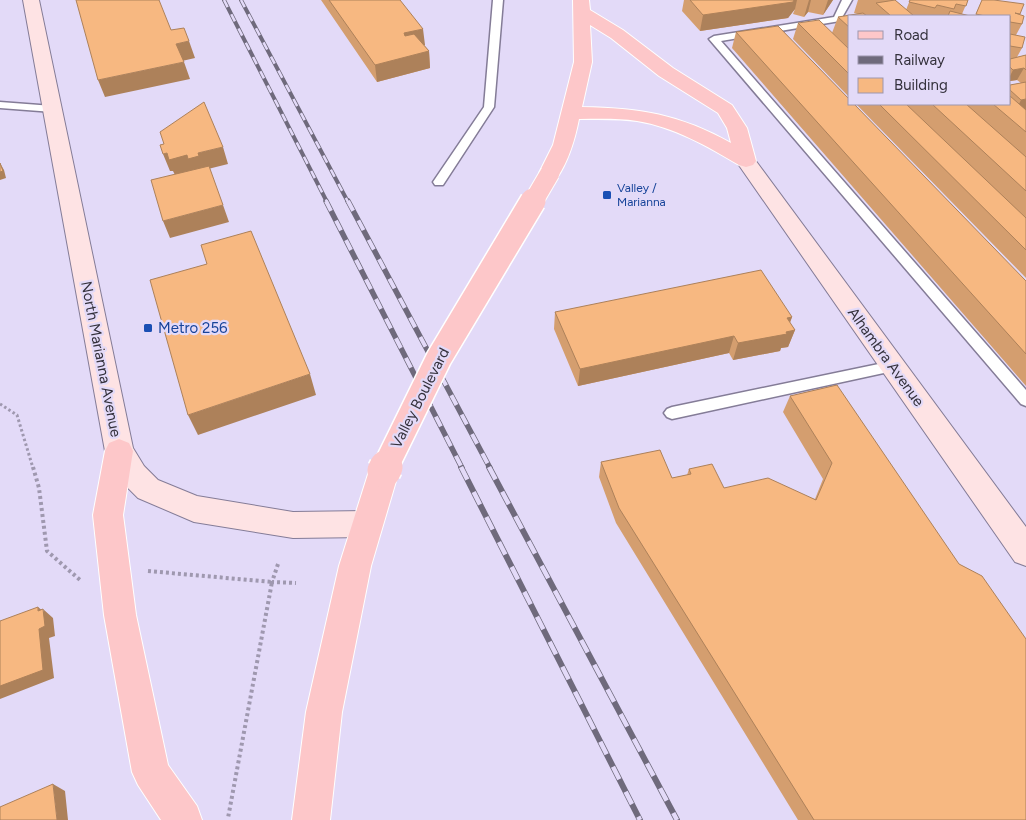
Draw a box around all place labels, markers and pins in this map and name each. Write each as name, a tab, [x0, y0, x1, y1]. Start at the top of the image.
place label: Valley / Marianna	[617, 181, 666, 209]
marker: Valley / Marianna	[601, 189, 613, 201]
place label: Metro 256	[158, 319, 228, 337]
marker: Metro 256	[142, 322, 154, 334]

